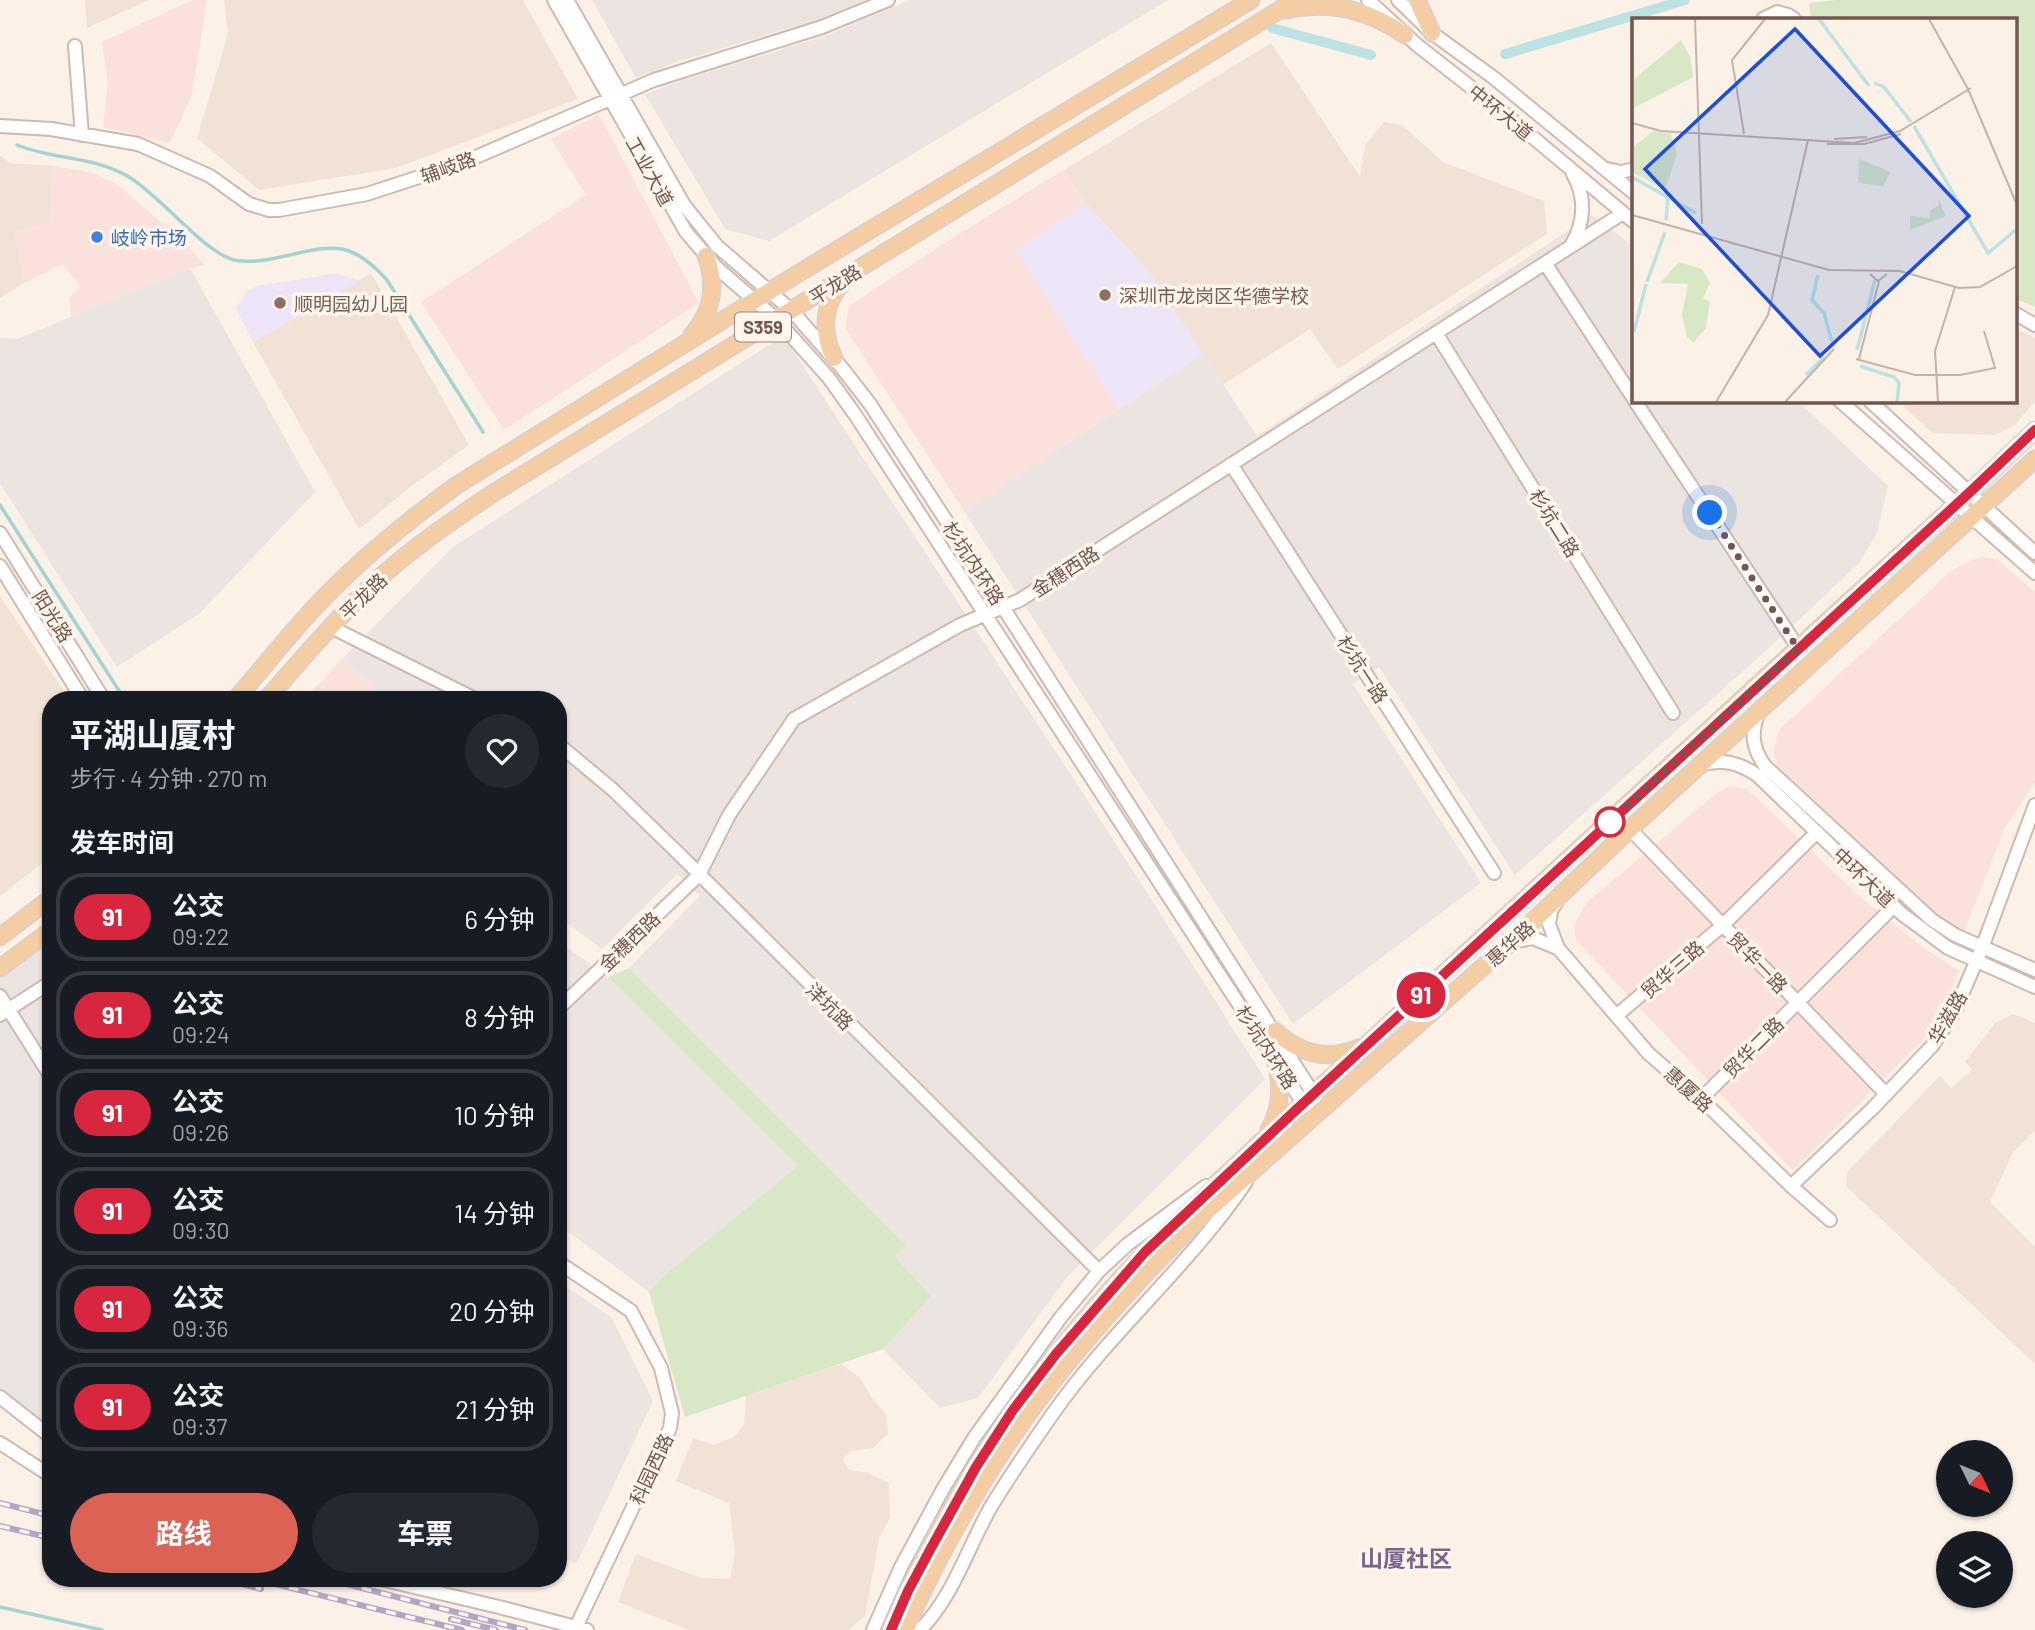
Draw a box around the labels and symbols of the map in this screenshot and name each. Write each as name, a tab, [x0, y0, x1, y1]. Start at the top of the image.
inset map	[1632, 18, 2018, 402]
street label: 中环大道	[1464, 79, 1538, 145]
street label: 工业大道	[622, 132, 678, 210]
street label: 辅岐路	[417, 146, 479, 188]
place label: 岐岭市场	[111, 226, 187, 249]
marker: 岐岭市场	[89, 229, 105, 245]
street label: 平龙路	[805, 259, 865, 309]
place label: 深圳市龙岗区华德学校	[1119, 284, 1309, 307]
marker: 深圳市龙岗区华德学校	[1097, 287, 1113, 303]
place label: 顺明园幼儿园	[294, 292, 408, 315]
marker: 顺明园幼儿园	[272, 295, 288, 311]
road number: S359	[735, 312, 791, 342]
street label: 杉坑二路	[1525, 485, 1585, 561]
your location	[1692, 495, 1727, 530]
street label: 杉坑内环路	[938, 517, 1010, 609]
street label: 金穗西路	[1027, 541, 1103, 601]
street label: 平龙路	[335, 568, 391, 624]
street label: 阳光路	[28, 586, 78, 646]
street label: 杉坑一路	[1333, 631, 1393, 707]
unlabelled marker	[1595, 807, 1625, 837]
street label: 中环大道	[1829, 842, 1899, 912]
street label: 金穗西路	[594, 906, 664, 976]
street label: 惠华路	[1481, 915, 1539, 971]
street label: 贸华一路	[1723, 927, 1793, 997]
street label: 贸华三路	[1636, 935, 1708, 1003]
line badge: 91	[1390, 972, 1452, 1018]
street label: 洋坑路	[802, 978, 858, 1034]
street label: 华滋路	[1923, 987, 1971, 1047]
street label: 杉坑内环路	[1231, 1001, 1303, 1093]
street label: 贸华二路	[1718, 1012, 1788, 1082]
street label: 惠厦路	[1660, 1061, 1718, 1117]
street label: 科园西路	[625, 1430, 677, 1508]
north arrow	[1936, 1440, 2012, 1517]
district label: 山厦社区	[1360, 1544, 1452, 1572]

